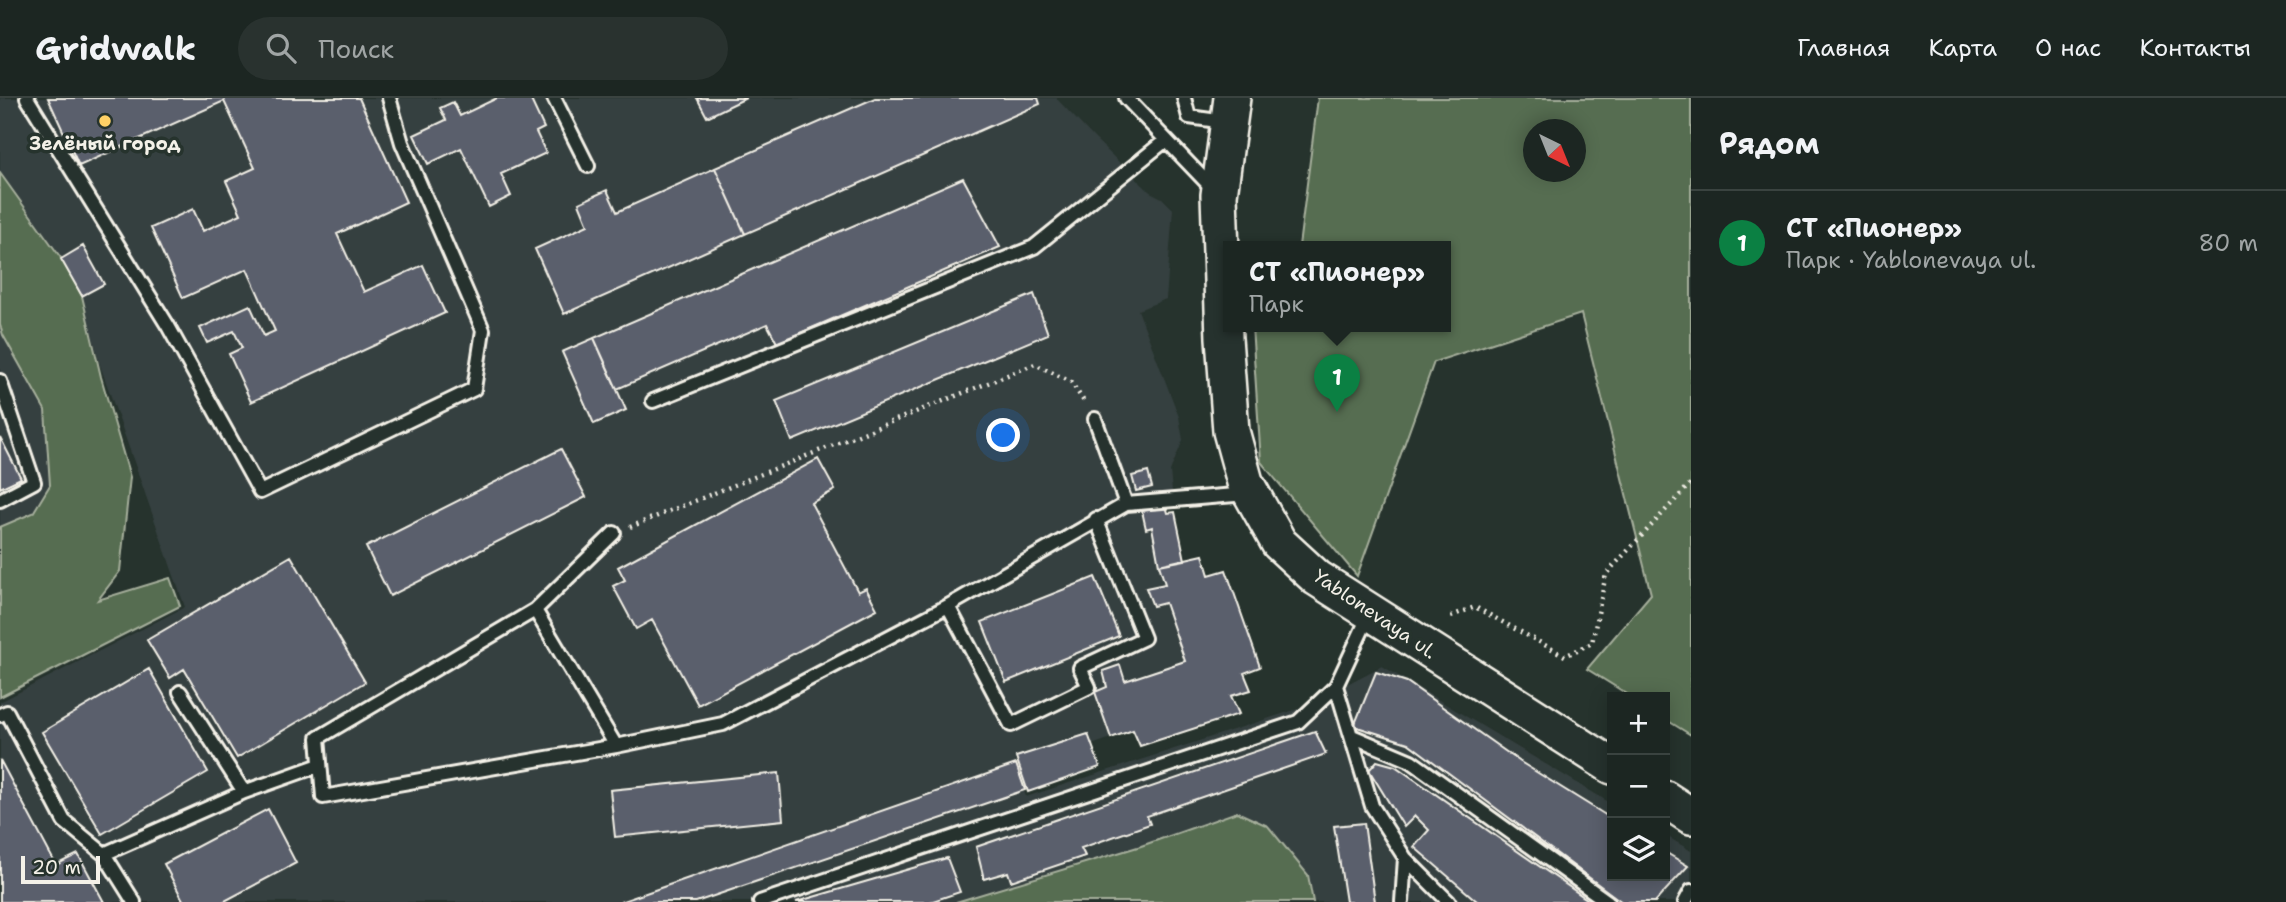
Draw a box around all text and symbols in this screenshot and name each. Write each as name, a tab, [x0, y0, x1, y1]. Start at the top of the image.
search box	[238, 17, 728, 80]
text: Gridwalk	[35, 26, 196, 71]
icon: search	[262, 29, 300, 67]
text: Поиск	[318, 31, 394, 66]
text: Главная	[1797, 32, 1890, 64]
text: Карта	[1928, 32, 1997, 64]
text: О нас	[2035, 32, 2101, 64]
text: Контакты	[2139, 32, 2251, 64]
marker: Зелёный город	[97, 113, 113, 129]
north arrow	[1523, 119, 1586, 182]
text: Рядом	[1719, 123, 1819, 164]
place label: Зелёный город	[30, 131, 181, 156]
text: СТ «Пионер»	[1786, 210, 1962, 245]
text: 1	[1737, 228, 1747, 258]
text: 80 m	[2199, 228, 2258, 258]
popup	[1223, 241, 1451, 332]
text: Парк · Yablonevaya ul.	[1786, 245, 2036, 275]
text: СТ «Пионер»	[1249, 254, 1425, 289]
text: Парк	[1249, 289, 1304, 319]
pin: 1	[1314, 354, 1360, 412]
your location	[986, 418, 1020, 452]
street label: Yablonevaya ul.	[1309, 564, 1441, 664]
map controls	[1607, 692, 1670, 881]
button: +	[1607, 692, 1670, 755]
button: −	[1607, 755, 1670, 818]
button: layers	[1607, 818, 1670, 881]
scale bar	[21, 853, 100, 885]
text: 20 m	[32, 855, 81, 880]

